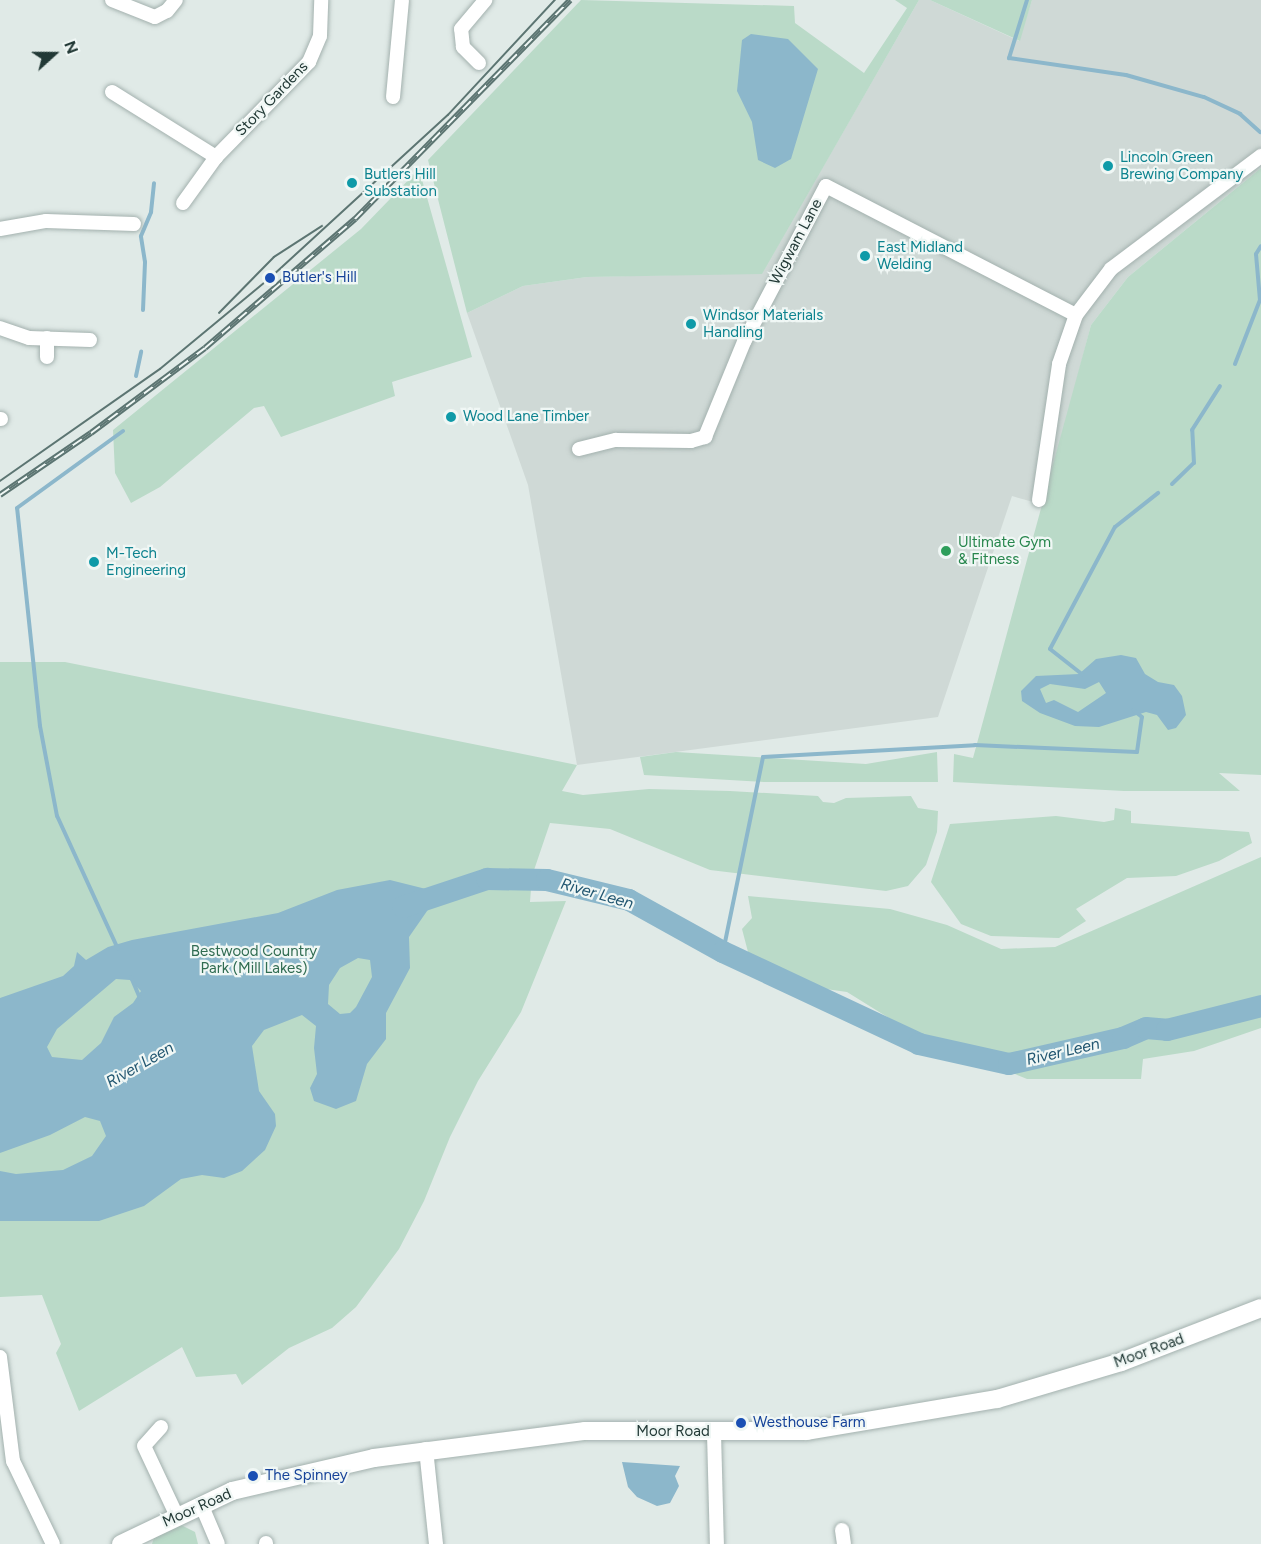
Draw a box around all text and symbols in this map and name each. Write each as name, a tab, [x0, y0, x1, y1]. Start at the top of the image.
north arrow	[24, 24, 84, 84]
text: N	[60, 38, 82, 57]
street label: Story Gardens	[232, 58, 312, 140]
place label: Lincoln Green Brewing Company	[1120, 148, 1243, 183]
marker: Lincoln Green Brewing Company	[1101, 159, 1115, 173]
place label: Butlers Hill Substation	[364, 165, 437, 200]
marker: Butlers Hill Substation	[345, 176, 359, 190]
street label: Wigwam Lane	[766, 196, 826, 288]
place label: East Midland Welding	[877, 238, 963, 273]
marker: East Midland Welding	[858, 249, 872, 263]
place label: Butler's Hill	[282, 269, 357, 287]
marker: Butler's Hill	[263, 271, 277, 285]
place label: Windsor Materials Handling	[703, 306, 823, 341]
marker: Windsor Materials Handling	[684, 317, 698, 331]
place label: Wood Lane Timber	[463, 408, 589, 426]
marker: Wood Lane Timber	[444, 410, 458, 424]
place label: Ultimate Gym & Fitness	[958, 533, 1051, 568]
place label: M-Tech Engineering	[106, 544, 186, 579]
marker: Ultimate Gym & Fitness	[939, 544, 953, 558]
marker: M-Tech Engineering	[87, 555, 101, 569]
water label: River Leen	[558, 874, 636, 914]
park label: Bestwood Country Park (Mill Lakes)	[191, 942, 317, 977]
water label: River Leen	[1024, 1034, 1102, 1070]
water label: River Leen	[103, 1038, 177, 1092]
street label: Moor Road	[1111, 1330, 1187, 1372]
place label: Westhouse Farm	[753, 1414, 866, 1432]
marker: Westhouse Farm	[734, 1416, 748, 1430]
street label: Moor Road	[636, 1423, 710, 1441]
place label: The Spinney	[265, 1467, 348, 1485]
marker: The Spinney	[246, 1469, 260, 1483]
street label: Moor Road	[160, 1485, 234, 1531]

